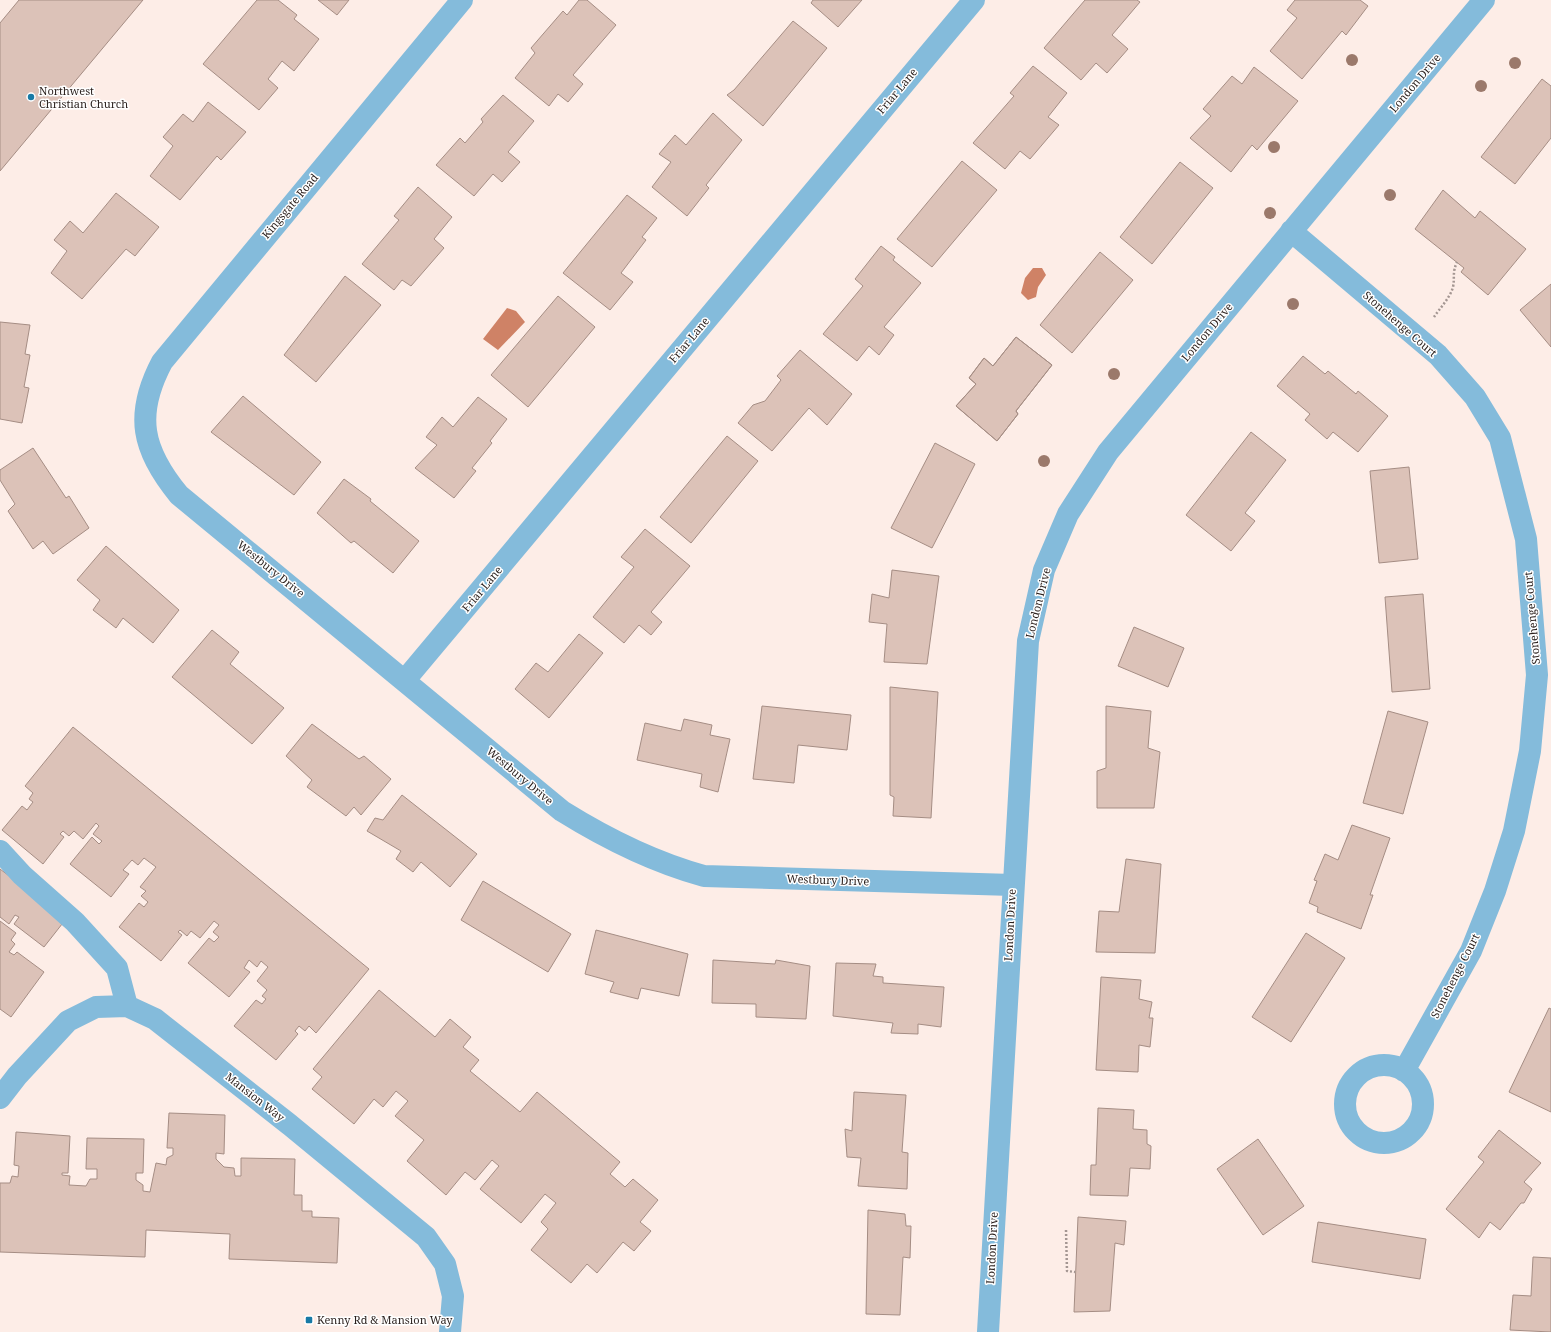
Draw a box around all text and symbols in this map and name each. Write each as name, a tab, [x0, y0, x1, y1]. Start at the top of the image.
street label: London Drive	[1386, 50, 1444, 115]
street label: Friar Lane	[873, 65, 920, 117]
place label: Northwest Christian Church	[39, 83, 128, 111]
marker: Northwest Christian Church	[26, 92, 36, 102]
street label: Kingsgate Road	[258, 170, 321, 241]
street label: Stonehenge Court	[1360, 287, 1440, 360]
street label: London Drive	[1178, 299, 1236, 364]
street label: Friar Lane	[665, 314, 712, 366]
street label: Westbury Drive	[235, 537, 308, 600]
street label: Friar Lane	[458, 563, 505, 615]
street label: London Drive	[1021, 566, 1054, 640]
street label: Stonehenge Court	[1520, 571, 1543, 665]
street label: Westbury Drive	[484, 743, 557, 808]
street label: Westbury Drive	[787, 871, 870, 888]
street label: London Drive	[1000, 888, 1019, 961]
street label: Stonehenge Court	[1427, 931, 1482, 1021]
street label: Mansion Way	[223, 1069, 289, 1125]
street label: London Drive	[982, 1211, 1001, 1284]
place label: Kenny Rd & Mansion Way	[317, 1312, 453, 1327]
marker: Kenny Rd & Mansion Way	[304, 1315, 314, 1325]

